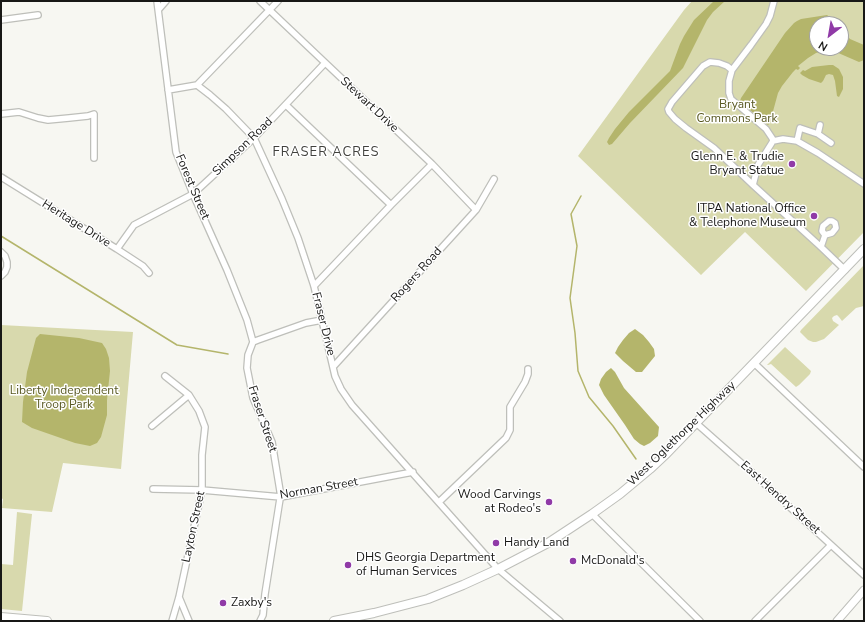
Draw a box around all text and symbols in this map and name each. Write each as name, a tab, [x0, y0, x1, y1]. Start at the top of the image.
north arrow	[809, 16, 849, 56]
text: N	[816, 37, 830, 54]
street label: Stewart Drive	[337, 74, 401, 136]
park label: Bryant Commons Park	[696, 98, 778, 126]
street label: Simpson Road	[210, 115, 276, 179]
district label: FRASER ACRES	[273, 145, 379, 161]
place label: Glenn E. & Trudie Bryant Statue	[691, 150, 784, 178]
street label: Forest Street	[172, 152, 212, 222]
marker: Glenn E. & Trudie Bryant Statue	[787, 159, 797, 169]
street label: Heritage Drive	[39, 197, 113, 251]
place label: ITPA National Office & Telephone Museum	[689, 202, 806, 230]
marker: ITPA National Office & Telephone Museum	[809, 211, 819, 221]
street label: Rogers Road	[389, 245, 445, 305]
street label: Fraser Drive	[308, 291, 338, 357]
street label: West Oglethorpe Highway	[625, 379, 739, 489]
park label: Liberty Independent Troop Park	[10, 384, 118, 412]
street label: Fraser Street	[244, 384, 280, 454]
street label: East Hendry Street	[737, 458, 823, 538]
street label: Norman Street	[279, 475, 359, 503]
place label: Wood Carvings at Rodeo's	[458, 488, 541, 516]
street label: Layton Street	[179, 490, 209, 564]
marker: Wood Carvings at Rodeo's	[544, 497, 554, 507]
place label: Handy Land	[504, 536, 569, 550]
marker: Handy Land	[491, 538, 501, 548]
place label: DHS Georgia Department of Human Services	[356, 551, 495, 579]
place label: McDonald's	[581, 554, 644, 568]
marker: McDonald's	[568, 556, 578, 566]
marker: DHS Georgia Department of Human Services	[343, 560, 353, 570]
place label: Zaxby's	[231, 596, 272, 610]
marker: Zaxby's	[218, 598, 228, 608]

